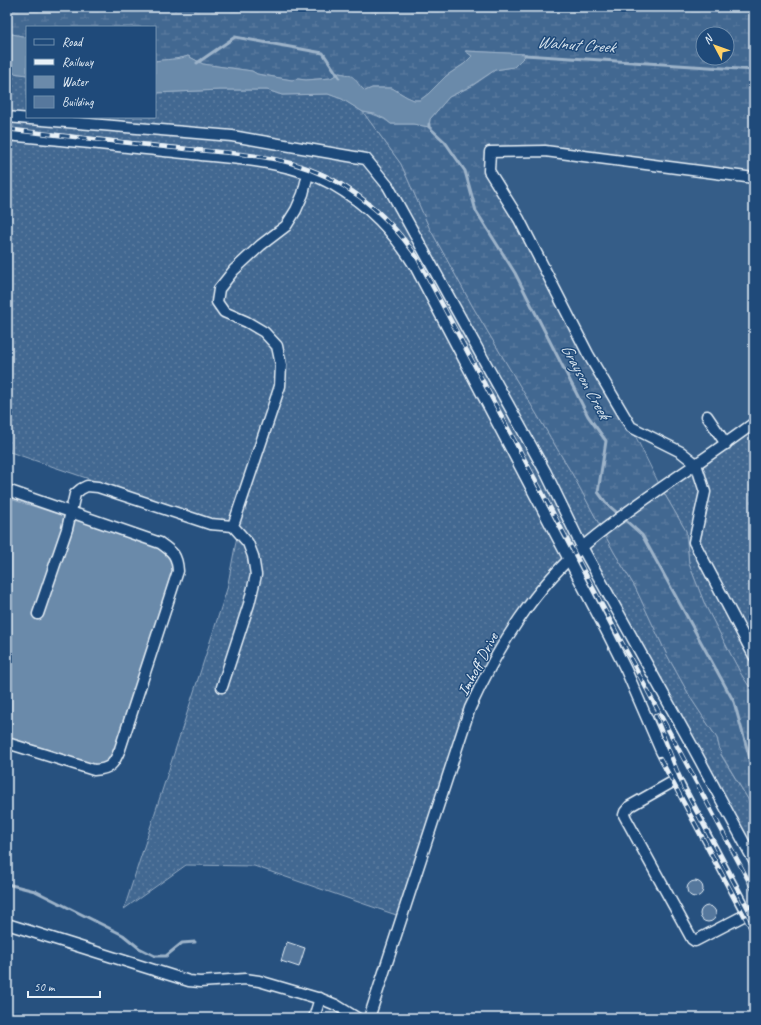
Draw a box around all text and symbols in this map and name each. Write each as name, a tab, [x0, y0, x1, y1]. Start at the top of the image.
legend	[26, 26, 156, 118]
north arrow	[695, 26, 735, 66]
water label: Walnut Creek	[537, 31, 618, 58]
text: N	[700, 31, 716, 47]
text: Road	[62, 34, 84, 50]
text: Railway	[62, 54, 94, 70]
text: Water	[62, 74, 90, 90]
text: Building	[62, 94, 94, 110]
water label: Grayson Creek	[556, 340, 617, 426]
street label: Imhoff Drive	[453, 628, 504, 699]
scale bar	[28, 973, 100, 999]
text: 50 m	[34, 979, 56, 995]

